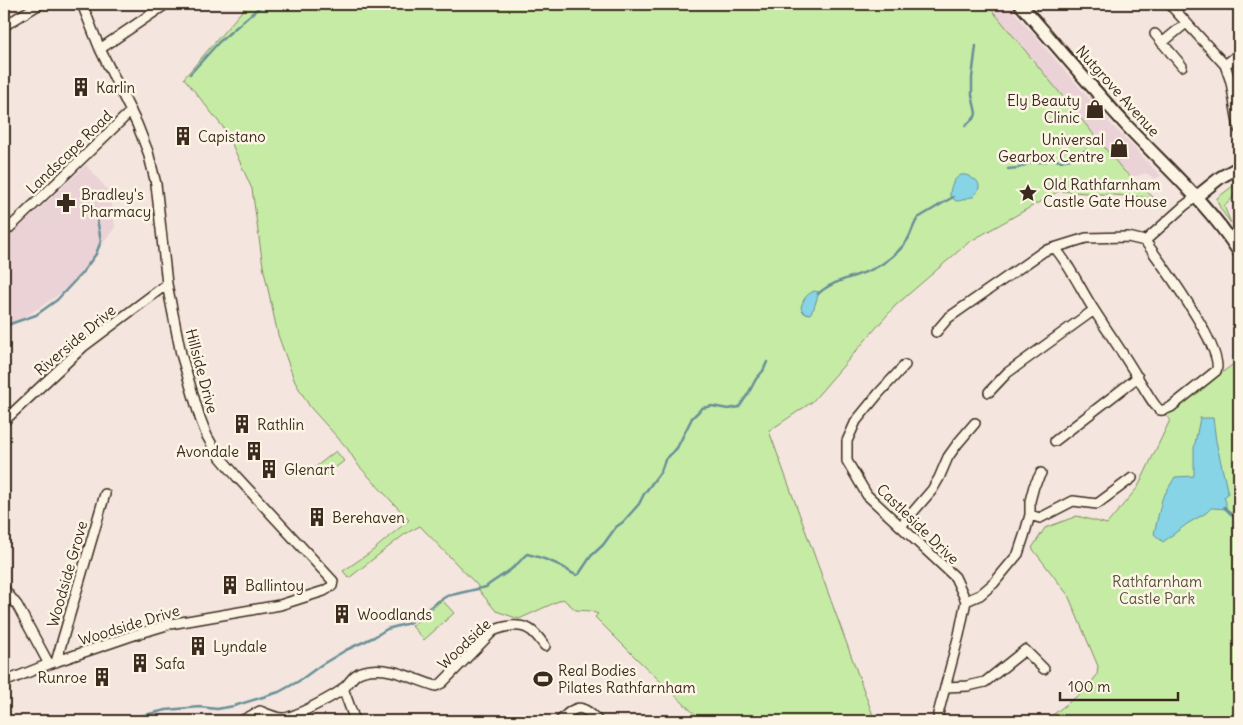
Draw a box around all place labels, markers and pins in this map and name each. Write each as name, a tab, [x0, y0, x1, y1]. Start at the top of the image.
building icon: Karlin	[70, 76, 92, 98]
place label: Karlin	[96, 78, 136, 97]
place label: Ely Beauty Clinic	[1007, 91, 1080, 127]
shop icon: Ely Beauty Clinic	[1084, 98, 1106, 120]
building icon: Capistano	[172, 125, 194, 147]
place label: Capistano	[198, 127, 266, 146]
place label: Universal Gearbox Centre	[998, 130, 1104, 166]
shop icon: Universal Gearbox Centre	[1108, 137, 1130, 159]
place label: Old Rathfarnham Castle Gate House	[1043, 175, 1167, 211]
place icon: Old Rathfarnham Castle Gate House	[1017, 182, 1039, 204]
place label: Bradley's Pharmacy	[81, 185, 151, 221]
pharmacy icon: Bradley's Pharmacy	[55, 192, 77, 214]
building icon: Rathlin	[231, 413, 253, 435]
place label: Rathlin	[257, 415, 304, 434]
building icon: Avondale	[243, 440, 265, 462]
place label: Avondale	[176, 442, 239, 461]
building icon: Glenart	[258, 458, 280, 480]
place label: Glenart	[284, 460, 335, 479]
building icon: Berehaven	[306, 506, 328, 528]
place label: Berehaven	[332, 508, 405, 527]
building icon: Ballintoy	[219, 574, 241, 596]
place label: Ballintoy	[245, 576, 304, 595]
building icon: Woodlands	[331, 603, 353, 625]
place label: Woodlands	[357, 605, 432, 624]
building icon: Lyndale	[187, 635, 209, 657]
place label: Lyndale	[213, 637, 267, 656]
building icon: Safa	[129, 652, 151, 674]
place label: Safa	[155, 654, 186, 673]
place label: Real Bodies Pilates Rathfarnham	[558, 661, 696, 697]
building icon: Runroe	[91, 666, 113, 688]
place label: Runroe	[38, 668, 87, 687]
sports icon: Real Bodies Pilates Rathfarnham	[532, 668, 554, 690]

